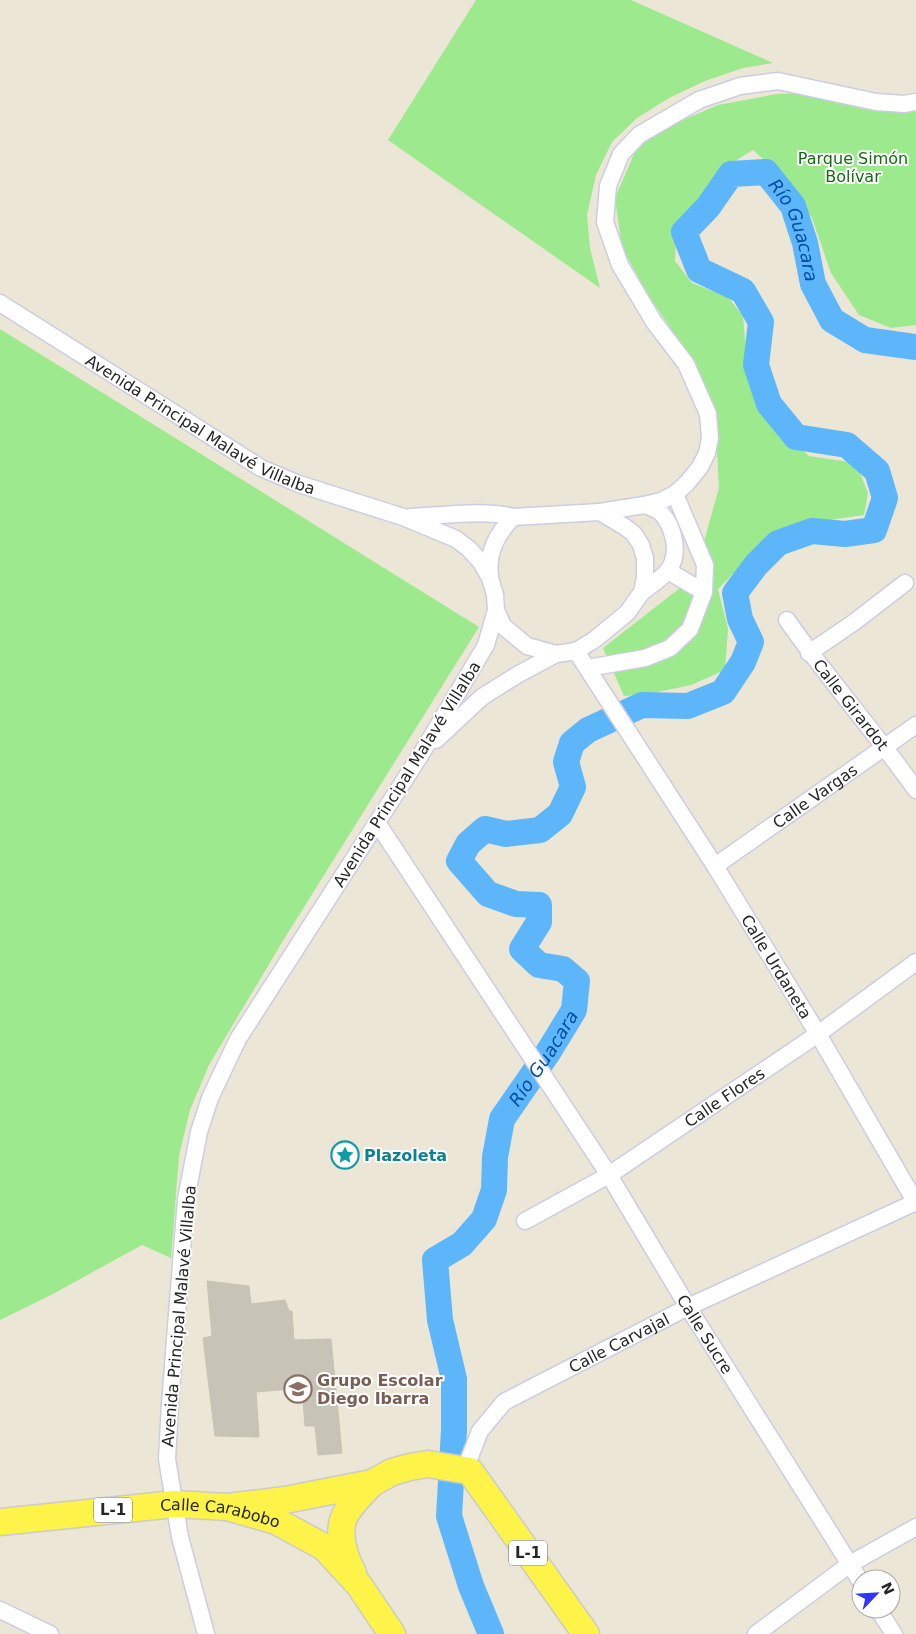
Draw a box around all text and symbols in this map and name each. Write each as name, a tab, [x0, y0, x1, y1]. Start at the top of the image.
park label: Parque Simón Bolívar	[798, 149, 908, 186]
water label: Río Guacara	[765, 174, 823, 283]
street label: Avenida Principal Malavé Villalba	[83, 350, 317, 498]
street label: Calle Girardot	[809, 655, 892, 754]
street label: Avenida Principal Malavé Villalba	[329, 658, 485, 890]
street label: Calle Vargas	[769, 760, 861, 832]
street label: Calle Urdaneta	[737, 911, 816, 1022]
water label: Río Guacara	[504, 1006, 582, 1110]
street label: Calle Flores	[681, 1063, 768, 1131]
place icon: Plazoleta	[330, 1140, 360, 1170]
place label: Plazoleta	[364, 1146, 447, 1165]
street label: Avenida Principal Malavé Villalba	[158, 1184, 200, 1448]
street label: Calle Sucre	[673, 1291, 737, 1377]
street label: Calle Carvajal	[565, 1309, 672, 1376]
place label: Grupo Escolar Diego Ibarra	[317, 1371, 443, 1408]
school or university icon: Grupo Escolar Diego Ibarra	[283, 1374, 313, 1404]
street label: Calle Carabobo	[159, 1494, 283, 1531]
road number: L-1	[94, 1498, 132, 1522]
road number: L-1	[509, 1540, 547, 1566]
north arrow	[851, 1569, 901, 1619]
text: N	[878, 1580, 898, 1597]

